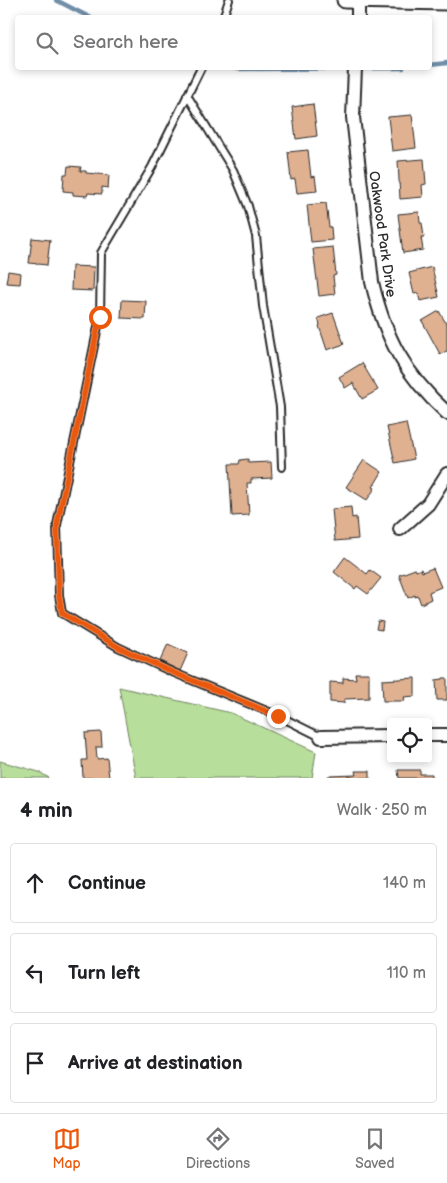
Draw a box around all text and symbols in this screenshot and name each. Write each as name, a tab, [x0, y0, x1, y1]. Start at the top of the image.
search box	[15, 15, 432, 70]
icon: search	[33, 29, 61, 57]
text: Search here	[73, 31, 178, 54]
street label: Oakwood Park Drive	[365, 170, 400, 298]
route start	[89, 306, 112, 329]
route end	[267, 705, 290, 728]
map controls	[387, 718, 432, 763]
button: locate	[387, 718, 432, 763]
text: 4 min	[20, 798, 73, 823]
text: Walk · 250 m	[337, 801, 427, 820]
icon: ahead	[21, 869, 49, 897]
text: Continue	[68, 872, 146, 895]
text: 140 m	[383, 874, 426, 893]
icon: left	[21, 959, 49, 987]
text: Turn left	[68, 962, 140, 985]
text: 110 m	[387, 964, 426, 983]
icon: arrive	[21, 1049, 49, 1077]
text: Arrive at destination	[68, 1052, 243, 1075]
tab: Map	[53, 1125, 81, 1172]
tab: Directions	[186, 1125, 250, 1172]
tab: Saved	[355, 1125, 394, 1172]

